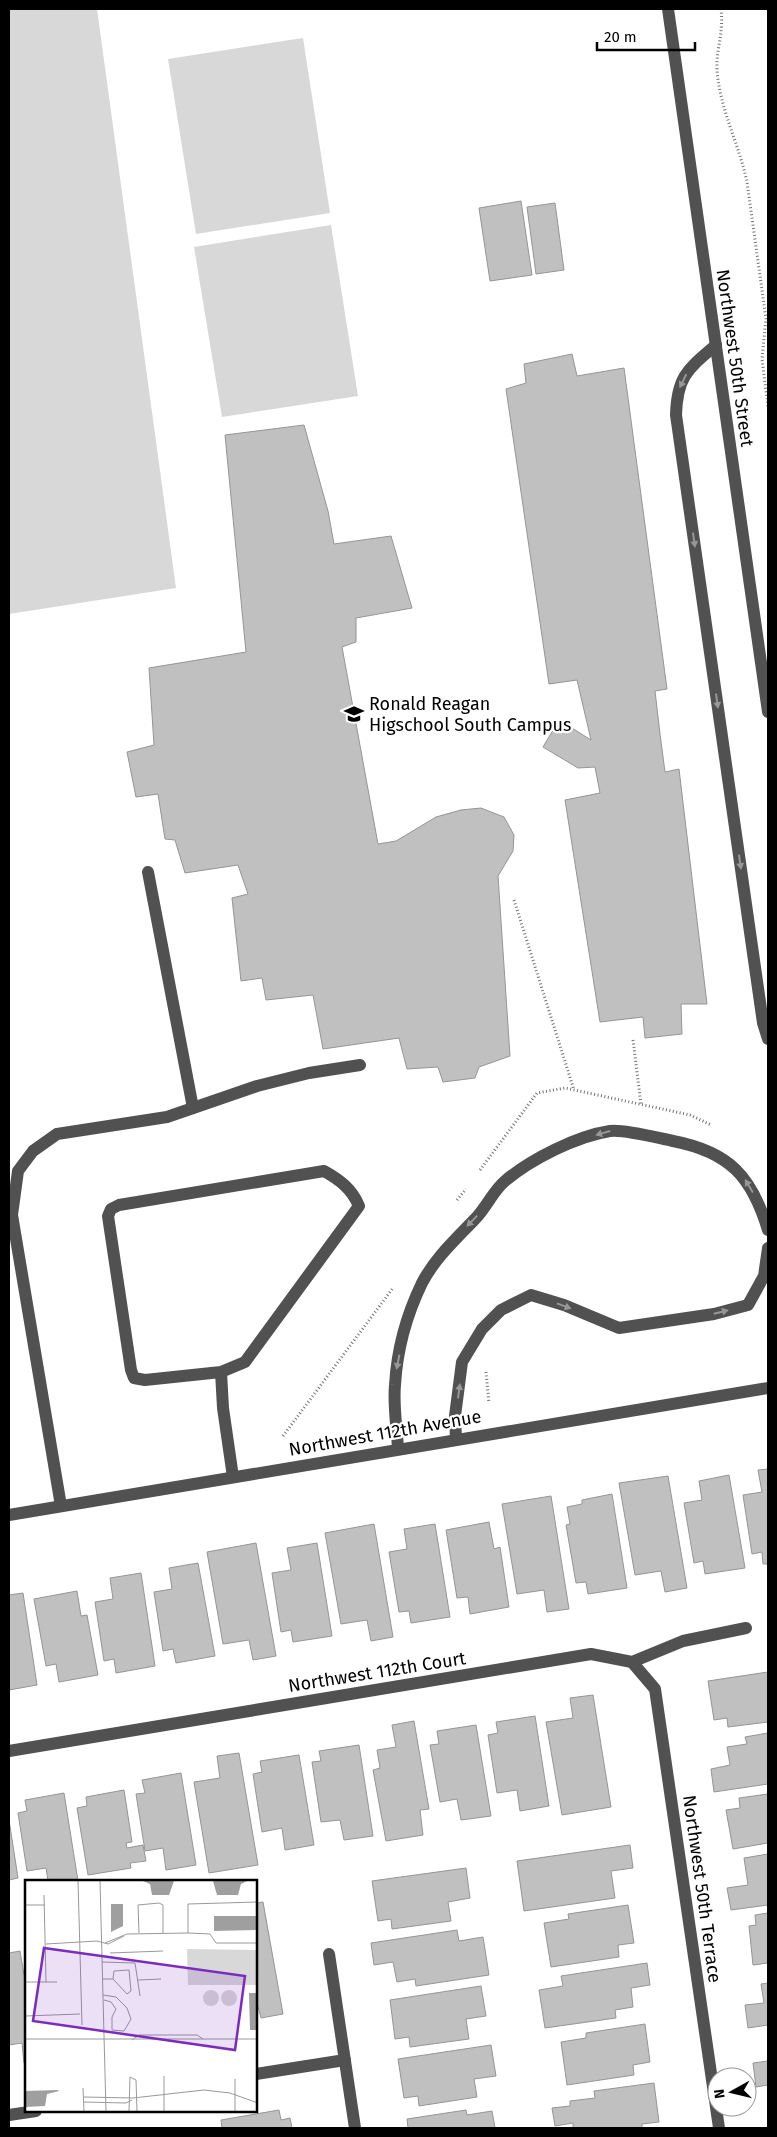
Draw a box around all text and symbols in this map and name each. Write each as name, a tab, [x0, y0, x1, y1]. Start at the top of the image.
scale bar	[597, 20, 694, 52]
text: 20 m	[604, 28, 637, 46]
street label: Northwest 50th Street	[712, 268, 758, 449]
one-way arrow	[679, 373, 687, 388]
one-way arrow	[690, 533, 698, 549]
place label: Ronald Reagan Higschool South Campus	[369, 693, 571, 736]
one-way arrow	[713, 694, 721, 710]
school or university icon: Ronald Reagan Higschool South Campus	[343, 703, 365, 725]
one-way arrow	[736, 854, 744, 870]
one-way arrow	[596, 1129, 611, 1137]
one-way arrow	[745, 1179, 754, 1192]
one-way arrow	[467, 1215, 479, 1227]
one-way arrow	[557, 1303, 572, 1310]
one-way arrow	[714, 1308, 729, 1316]
one-way arrow	[394, 1354, 402, 1370]
one-way arrow	[455, 1382, 463, 1398]
street label: Northwest 112th Avenue	[287, 1405, 483, 1461]
street label: Northwest 112th Court	[287, 1647, 468, 1697]
street label: Northwest 50th Terrace	[678, 1794, 726, 1984]
inset map	[25, 1880, 258, 2112]
north arrow	[707, 2067, 757, 2117]
text: N	[711, 2088, 729, 2100]

